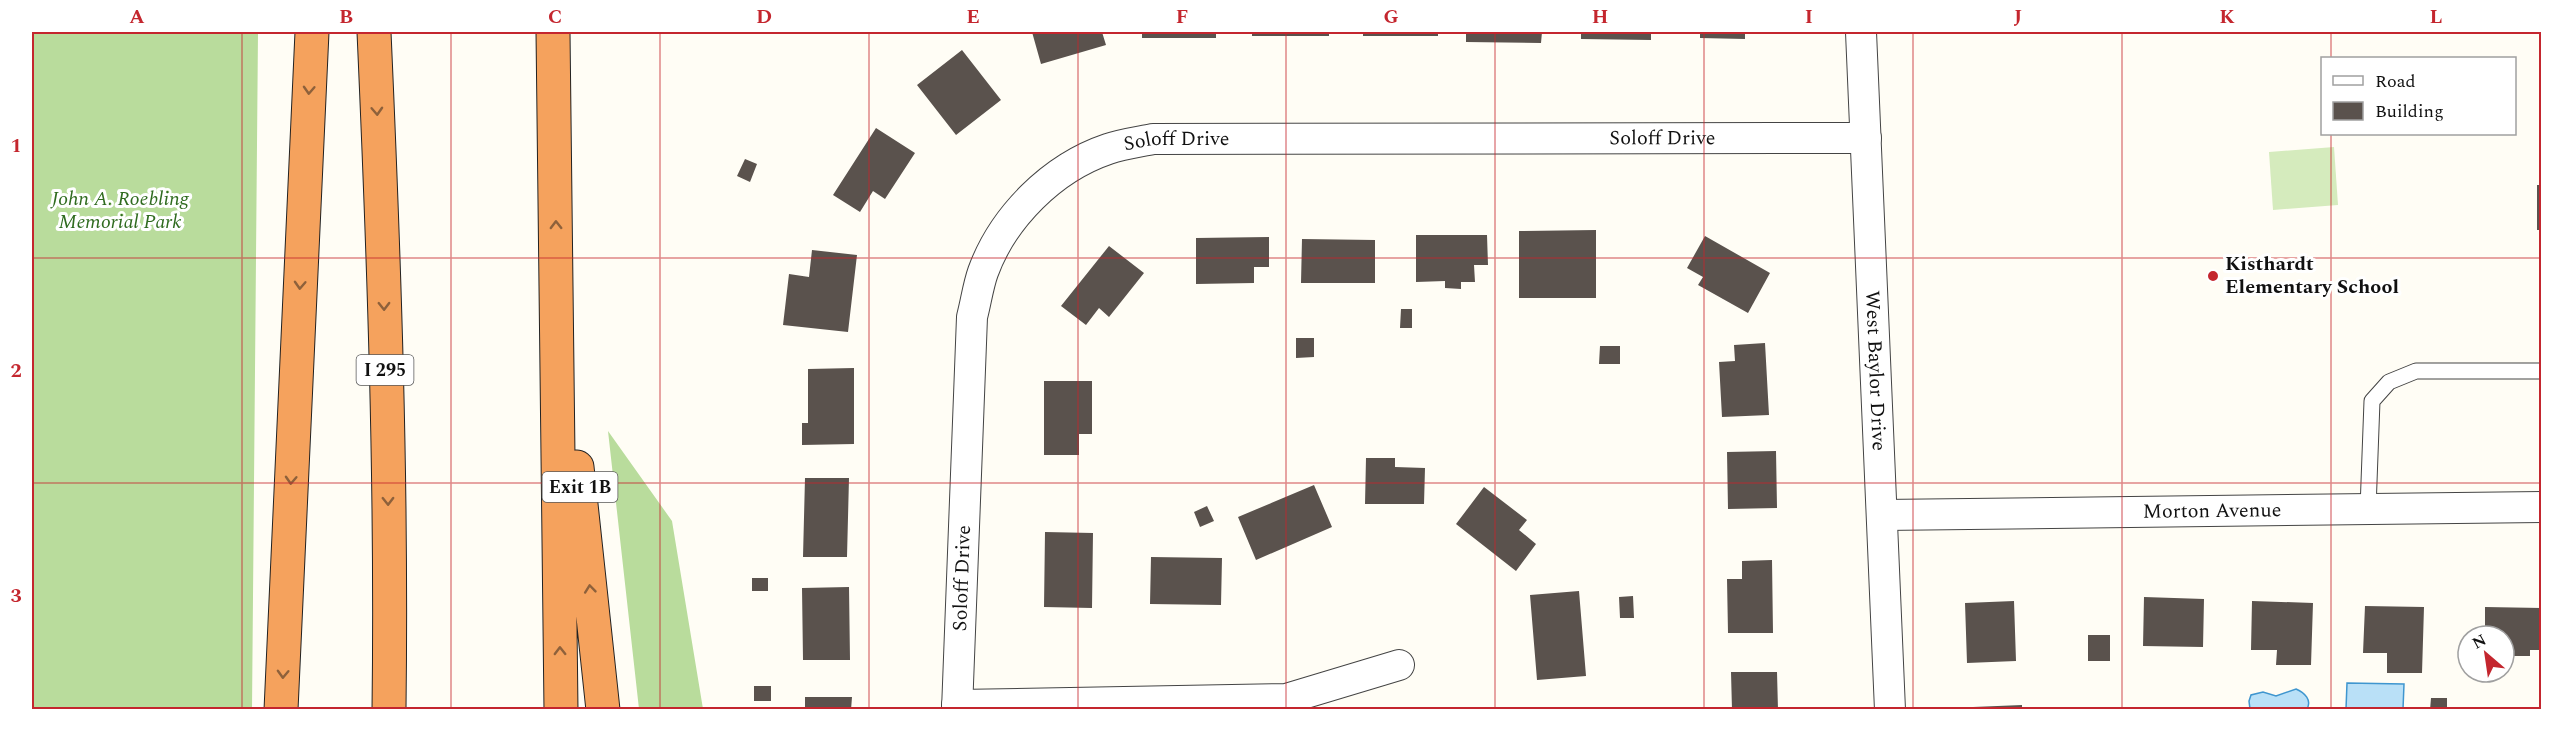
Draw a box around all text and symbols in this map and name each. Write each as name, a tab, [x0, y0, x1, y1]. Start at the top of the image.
text: A	[129, 2, 145, 32]
text: B	[339, 2, 353, 32]
text: C	[548, 2, 562, 32]
text: D	[756, 2, 772, 32]
text: E	[966, 2, 980, 32]
text: F	[1176, 2, 1188, 32]
text: G	[1383, 2, 1399, 32]
text: H	[1592, 2, 1608, 32]
text: I	[1805, 2, 1813, 32]
text: J	[2014, 2, 2022, 32]
text: K	[2219, 2, 2235, 32]
text: L	[2430, 2, 2442, 32]
legend	[2321, 57, 2516, 135]
text: Road	[2375, 68, 2416, 95]
one-way arrow	[302, 85, 315, 94]
text: Building	[2375, 98, 2444, 125]
one-way arrow	[371, 106, 384, 115]
street label: Soloff Drive	[1609, 123, 1716, 153]
street label: Soloff Drive	[1121, 124, 1230, 159]
text: 1	[10, 131, 22, 161]
park label: John A. Roebling Memorial Park	[50, 184, 190, 237]
one-way arrow	[549, 221, 562, 230]
place label: Kisthardt Elementary School	[2225, 249, 2399, 302]
marker: Kisthardt Elementary School	[2206, 269, 2220, 283]
one-way arrow	[294, 280, 307, 289]
street label: West Baylor Drive	[1857, 290, 1894, 452]
one-way arrow	[377, 301, 390, 310]
road number: I 295	[356, 355, 414, 385]
text: 2	[10, 356, 22, 386]
road number: Exit 1B	[542, 472, 618, 502]
one-way arrow	[285, 475, 298, 484]
street label: Morton Avenue	[2143, 495, 2281, 527]
one-way arrow	[382, 496, 394, 505]
street label: Soloff Drive	[945, 524, 979, 632]
text: 3	[10, 581, 22, 611]
one-way arrow	[584, 584, 597, 593]
north arrow	[2456, 624, 2516, 684]
text: N	[2468, 628, 2491, 655]
one-way arrow	[554, 647, 567, 656]
one-way arrow	[276, 670, 289, 679]

